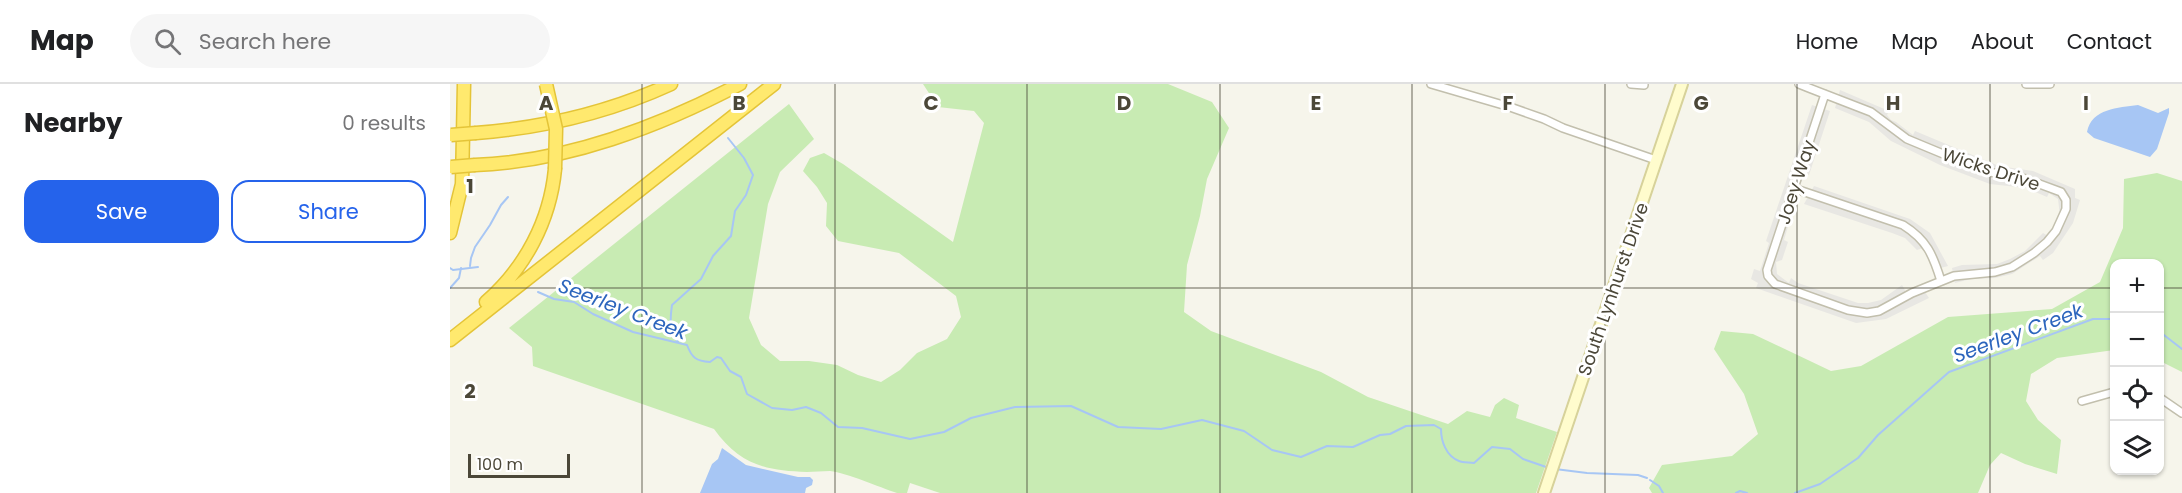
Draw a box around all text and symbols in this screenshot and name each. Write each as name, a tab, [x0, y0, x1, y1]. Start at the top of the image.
search box	[130, 14, 550, 68]
text: Map	[30, 21, 94, 60]
icon: search	[151, 25, 184, 58]
text: Search here	[199, 26, 331, 57]
text: Home	[1796, 27, 1858, 56]
text: Map	[1891, 27, 1938, 56]
text: About	[1971, 27, 2034, 56]
text: Contact	[2067, 27, 2152, 56]
text: A	[539, 89, 554, 117]
text: B	[732, 89, 746, 117]
text: C	[923, 89, 939, 117]
text: D	[1117, 89, 1131, 117]
text: E	[1311, 89, 1321, 117]
text: F	[1503, 89, 1514, 117]
text: G	[1693, 89, 1709, 117]
text: H	[1886, 89, 1900, 117]
text: I	[2083, 89, 2089, 117]
text: Nearby	[24, 105, 122, 141]
text: 0 results	[342, 109, 426, 137]
street label: Joey Way	[1771, 137, 1821, 227]
street label: Wicks Drive	[1939, 141, 2043, 197]
text: 1	[466, 172, 474, 200]
button: Save	[24, 180, 219, 243]
button: Share	[231, 180, 426, 243]
street label: South Lynhurst Drive	[1572, 199, 1654, 379]
map controls	[2110, 259, 2164, 475]
button: +	[2110, 259, 2164, 313]
water label: Seerley Creek	[554, 271, 693, 347]
water label: Seerley Creek	[1949, 296, 2088, 369]
button: −	[2110, 313, 2164, 367]
button: locate	[2110, 367, 2164, 421]
text: 2	[464, 377, 476, 405]
button: layers	[2110, 421, 2164, 475]
scale bar	[468, 451, 570, 478]
text: 100 m	[477, 453, 523, 476]

